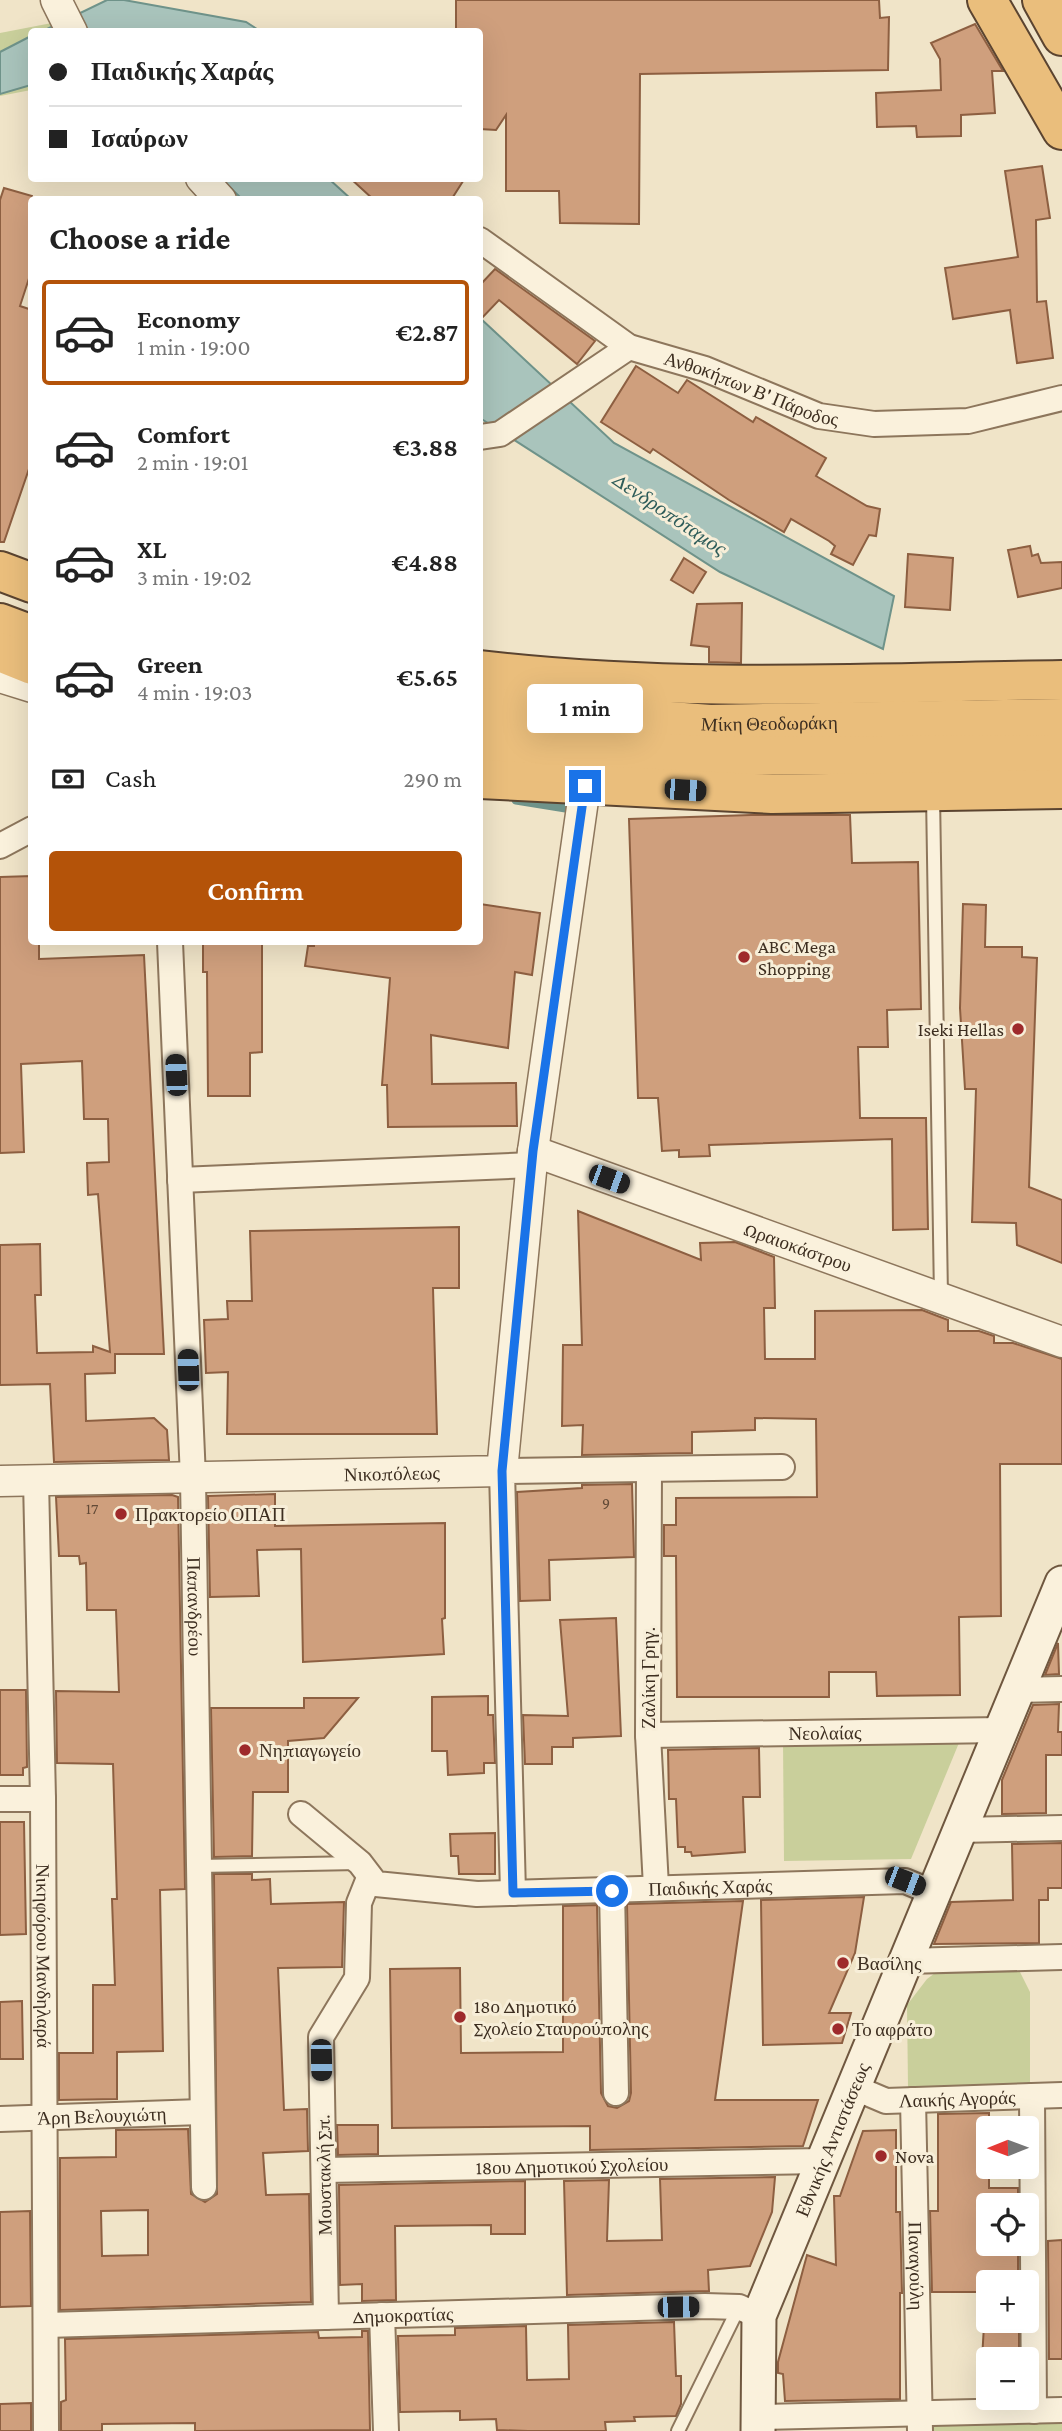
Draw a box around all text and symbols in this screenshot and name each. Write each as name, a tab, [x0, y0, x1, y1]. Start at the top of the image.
text: Παιδικής Χαράς	[91, 57, 273, 86]
text: Ισαύρων	[91, 124, 188, 153]
text: Choose a ride	[49, 220, 230, 256]
icon: car	[53, 301, 116, 364]
text: Economy	[137, 305, 240, 334]
text: €2.87	[396, 318, 458, 347]
text: 1 min · 19:00	[137, 334, 251, 360]
street label: Ανθοκήπων Β' Πάροδος	[662, 347, 840, 429]
icon: car	[53, 416, 116, 479]
text: Comfort	[137, 420, 230, 449]
text: €3.88	[393, 433, 458, 462]
text: 2 min · 19:01	[137, 449, 249, 475]
water label: Δενδροπόταμος	[608, 467, 732, 561]
icon: car	[53, 531, 116, 594]
text: XL	[137, 535, 166, 564]
text: €4.88	[391, 548, 458, 577]
text: 3 min · 19:02	[137, 564, 252, 590]
icon: car	[53, 646, 116, 709]
text: Green	[137, 650, 203, 679]
text: €5.65	[396, 663, 458, 692]
text: 4 min · 19:03	[137, 679, 252, 705]
callout: 1 min	[527, 684, 643, 734]
text: 1 min	[559, 695, 611, 721]
street label: Μίκη Θεοδωράκη	[700, 711, 838, 735]
icon: cash	[49, 760, 87, 798]
text: Cash	[105, 764, 156, 793]
text: 290 m	[404, 766, 462, 792]
route end	[569, 770, 601, 802]
car	[664, 778, 707, 802]
button: Confirm	[49, 851, 462, 931]
place label: ABC Mega Shopping	[758, 936, 836, 979]
marker: ABC Mega Shopping	[736, 949, 752, 965]
place label: Iseki Hellas	[918, 1019, 1004, 1040]
marker: Iseki Hellas	[1010, 1021, 1026, 1037]
car	[165, 1053, 188, 1097]
car	[586, 1162, 633, 1196]
street label: Ωραιοκάστρου	[742, 1218, 855, 1276]
car	[177, 1349, 200, 1391]
street label: Νικοπόλεως	[344, 1462, 441, 1485]
house number: 9	[602, 1494, 610, 1511]
house number: 17	[86, 1500, 99, 1517]
place label: Πρακτορείο ΟΠΑΠ	[135, 1504, 286, 1525]
marker: Πρακτορείο ΟΠΑΠ	[113, 1506, 129, 1522]
street label: Παπανδρέου	[184, 1557, 206, 1656]
street label: Ζαλίκη Γρηγ.	[638, 1627, 659, 1729]
street label: Νεολαίας	[788, 1721, 862, 1744]
place label: Νηπιαγωγείο	[259, 1740, 361, 1761]
marker: Νηπιαγωγείο	[237, 1742, 253, 1758]
street label: Νικηφόρου Μανδηλαρά	[33, 1864, 55, 2048]
car	[882, 1864, 929, 1898]
route start	[596, 1875, 628, 1907]
street label: Παιδικής Χαράς	[648, 1875, 773, 1899]
place label: Βασίλης	[857, 1953, 922, 1974]
marker: Βασίλης	[835, 1955, 851, 1971]
place label: 18ο Δημοτικό Σχολείο Σταυρούπολης	[474, 1996, 649, 2039]
marker: 18ο Δημοτικό Σχολείο Σταυρούπολης	[452, 2009, 468, 2025]
place label: Το αφράτο	[852, 2019, 933, 2040]
marker: Το αφράτο	[830, 2021, 846, 2037]
car	[311, 2039, 332, 2081]
street label: Εθνικής Αντιστάσεως	[791, 2059, 873, 2220]
street label: Λαικής Αγοράς	[898, 2086, 1016, 2111]
street label: Άρη Βελουχιώτη	[37, 2103, 167, 2128]
street label: Μουστακλή Σπ.	[312, 2114, 336, 2236]
north arrow	[976, 2116, 1040, 2179]
map controls	[976, 2116, 1039, 2410]
place label: Nova	[895, 2146, 934, 2167]
marker: Nova	[873, 2148, 889, 2164]
street label: 18ου Δημοτικού Σχολείου	[475, 2153, 669, 2178]
button: locate	[976, 2193, 1039, 2256]
street label: Παναγούλη	[905, 2221, 928, 2310]
button: +	[976, 2270, 1039, 2333]
car	[657, 2296, 700, 2318]
street label: Δημοκρατίας	[352, 2303, 454, 2327]
button: −	[976, 2347, 1039, 2410]

